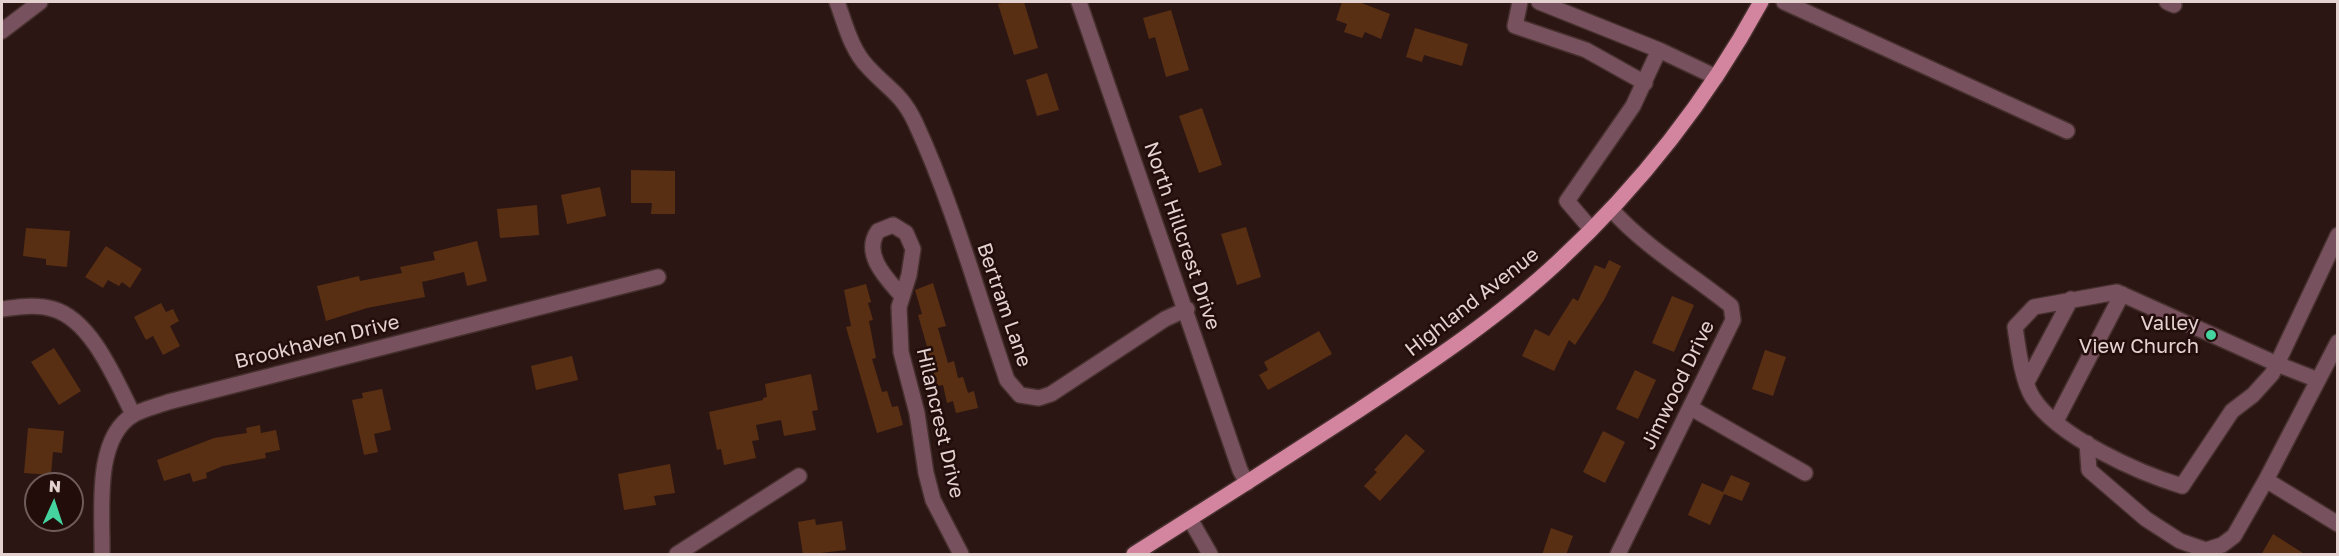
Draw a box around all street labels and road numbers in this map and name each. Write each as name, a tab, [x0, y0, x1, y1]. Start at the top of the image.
street label: North Hillcrest Drive	[1139, 139, 1225, 333]
street label: Bertram Lane	[972, 240, 1036, 370]
street label: Highland Avenue	[1400, 242, 1544, 362]
street label: Brookhaven Drive	[232, 310, 402, 374]
street label: Jimwood Drive	[1636, 316, 1720, 454]
street label: Hilancrest Drive	[911, 345, 969, 501]

